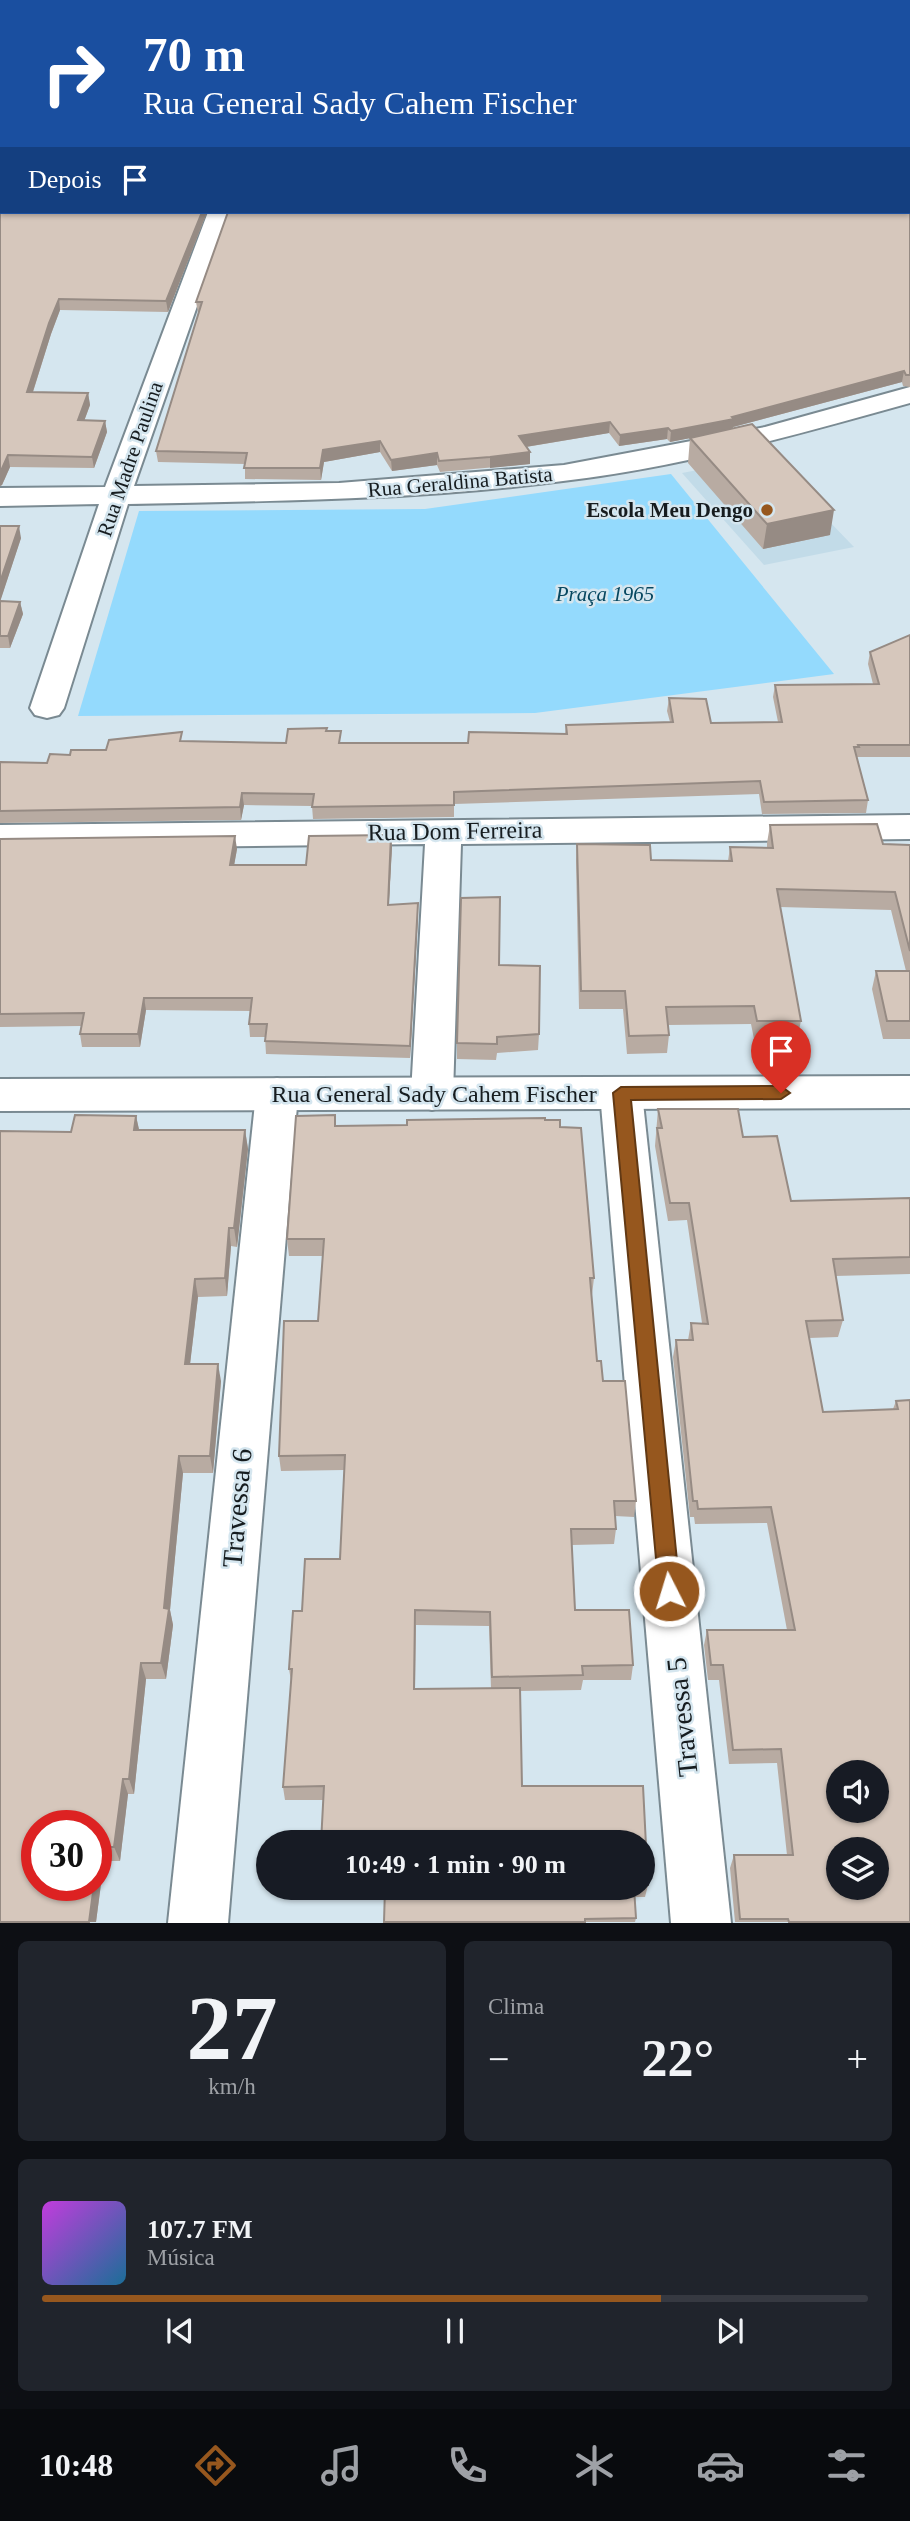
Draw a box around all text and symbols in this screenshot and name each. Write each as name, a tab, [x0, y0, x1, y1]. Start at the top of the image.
text: 70 m	[143, 27, 245, 82]
icon: right	[28, 28, 119, 119]
text: Rua General Sady Cahem Fischer	[143, 85, 577, 121]
icon: arrive	[116, 161, 154, 199]
text: Depois	[28, 165, 102, 194]
street label: Rua Madre Paulina	[92, 378, 168, 540]
street label: Rua Geraldina Batista	[367, 462, 554, 502]
place label: Escola Meu Dengo	[586, 498, 753, 522]
marker: Escola Meu Dengo	[759, 502, 775, 518]
park label: Praça 1965	[555, 582, 654, 606]
street label: Rua Dom Ferreira	[367, 816, 543, 846]
pin	[751, 1021, 811, 1093]
icon: arrive	[762, 1032, 800, 1070]
street label: Rua General Sady Cahem Fischer	[271, 1081, 597, 1107]
street label: Travessa 6	[216, 1447, 258, 1569]
position arrow	[632, 1554, 706, 1628]
street label: Travessa 5	[660, 1656, 704, 1778]
map controls	[826, 1760, 889, 1900]
button: sound	[826, 1760, 889, 1823]
speed limit sign: 30	[21, 1810, 112, 1901]
button: layers	[826, 1837, 889, 1900]
text: 10:49 · 1 min · 90 m	[345, 1850, 566, 1879]
text: 27	[187, 1978, 278, 2079]
text: Clima	[488, 1994, 544, 2019]
text: 22°	[642, 2030, 714, 2087]
text: −	[488, 2038, 509, 2080]
text: +	[847, 2038, 868, 2080]
text: km/h	[208, 2074, 256, 2099]
text: 107.7 FM	[147, 2215, 252, 2244]
text: Música	[147, 2245, 215, 2270]
icon: previous	[161, 2312, 199, 2350]
icon: pause	[436, 2312, 474, 2350]
icon: next	[711, 2312, 749, 2350]
icon: directions	[191, 2441, 240, 2490]
icon: music	[317, 2441, 366, 2490]
icon: phone	[443, 2441, 492, 2490]
icon: climate	[570, 2441, 619, 2490]
icon: car	[696, 2441, 745, 2490]
icon: filters	[822, 2441, 871, 2490]
text: 10:48	[39, 2447, 113, 2483]

